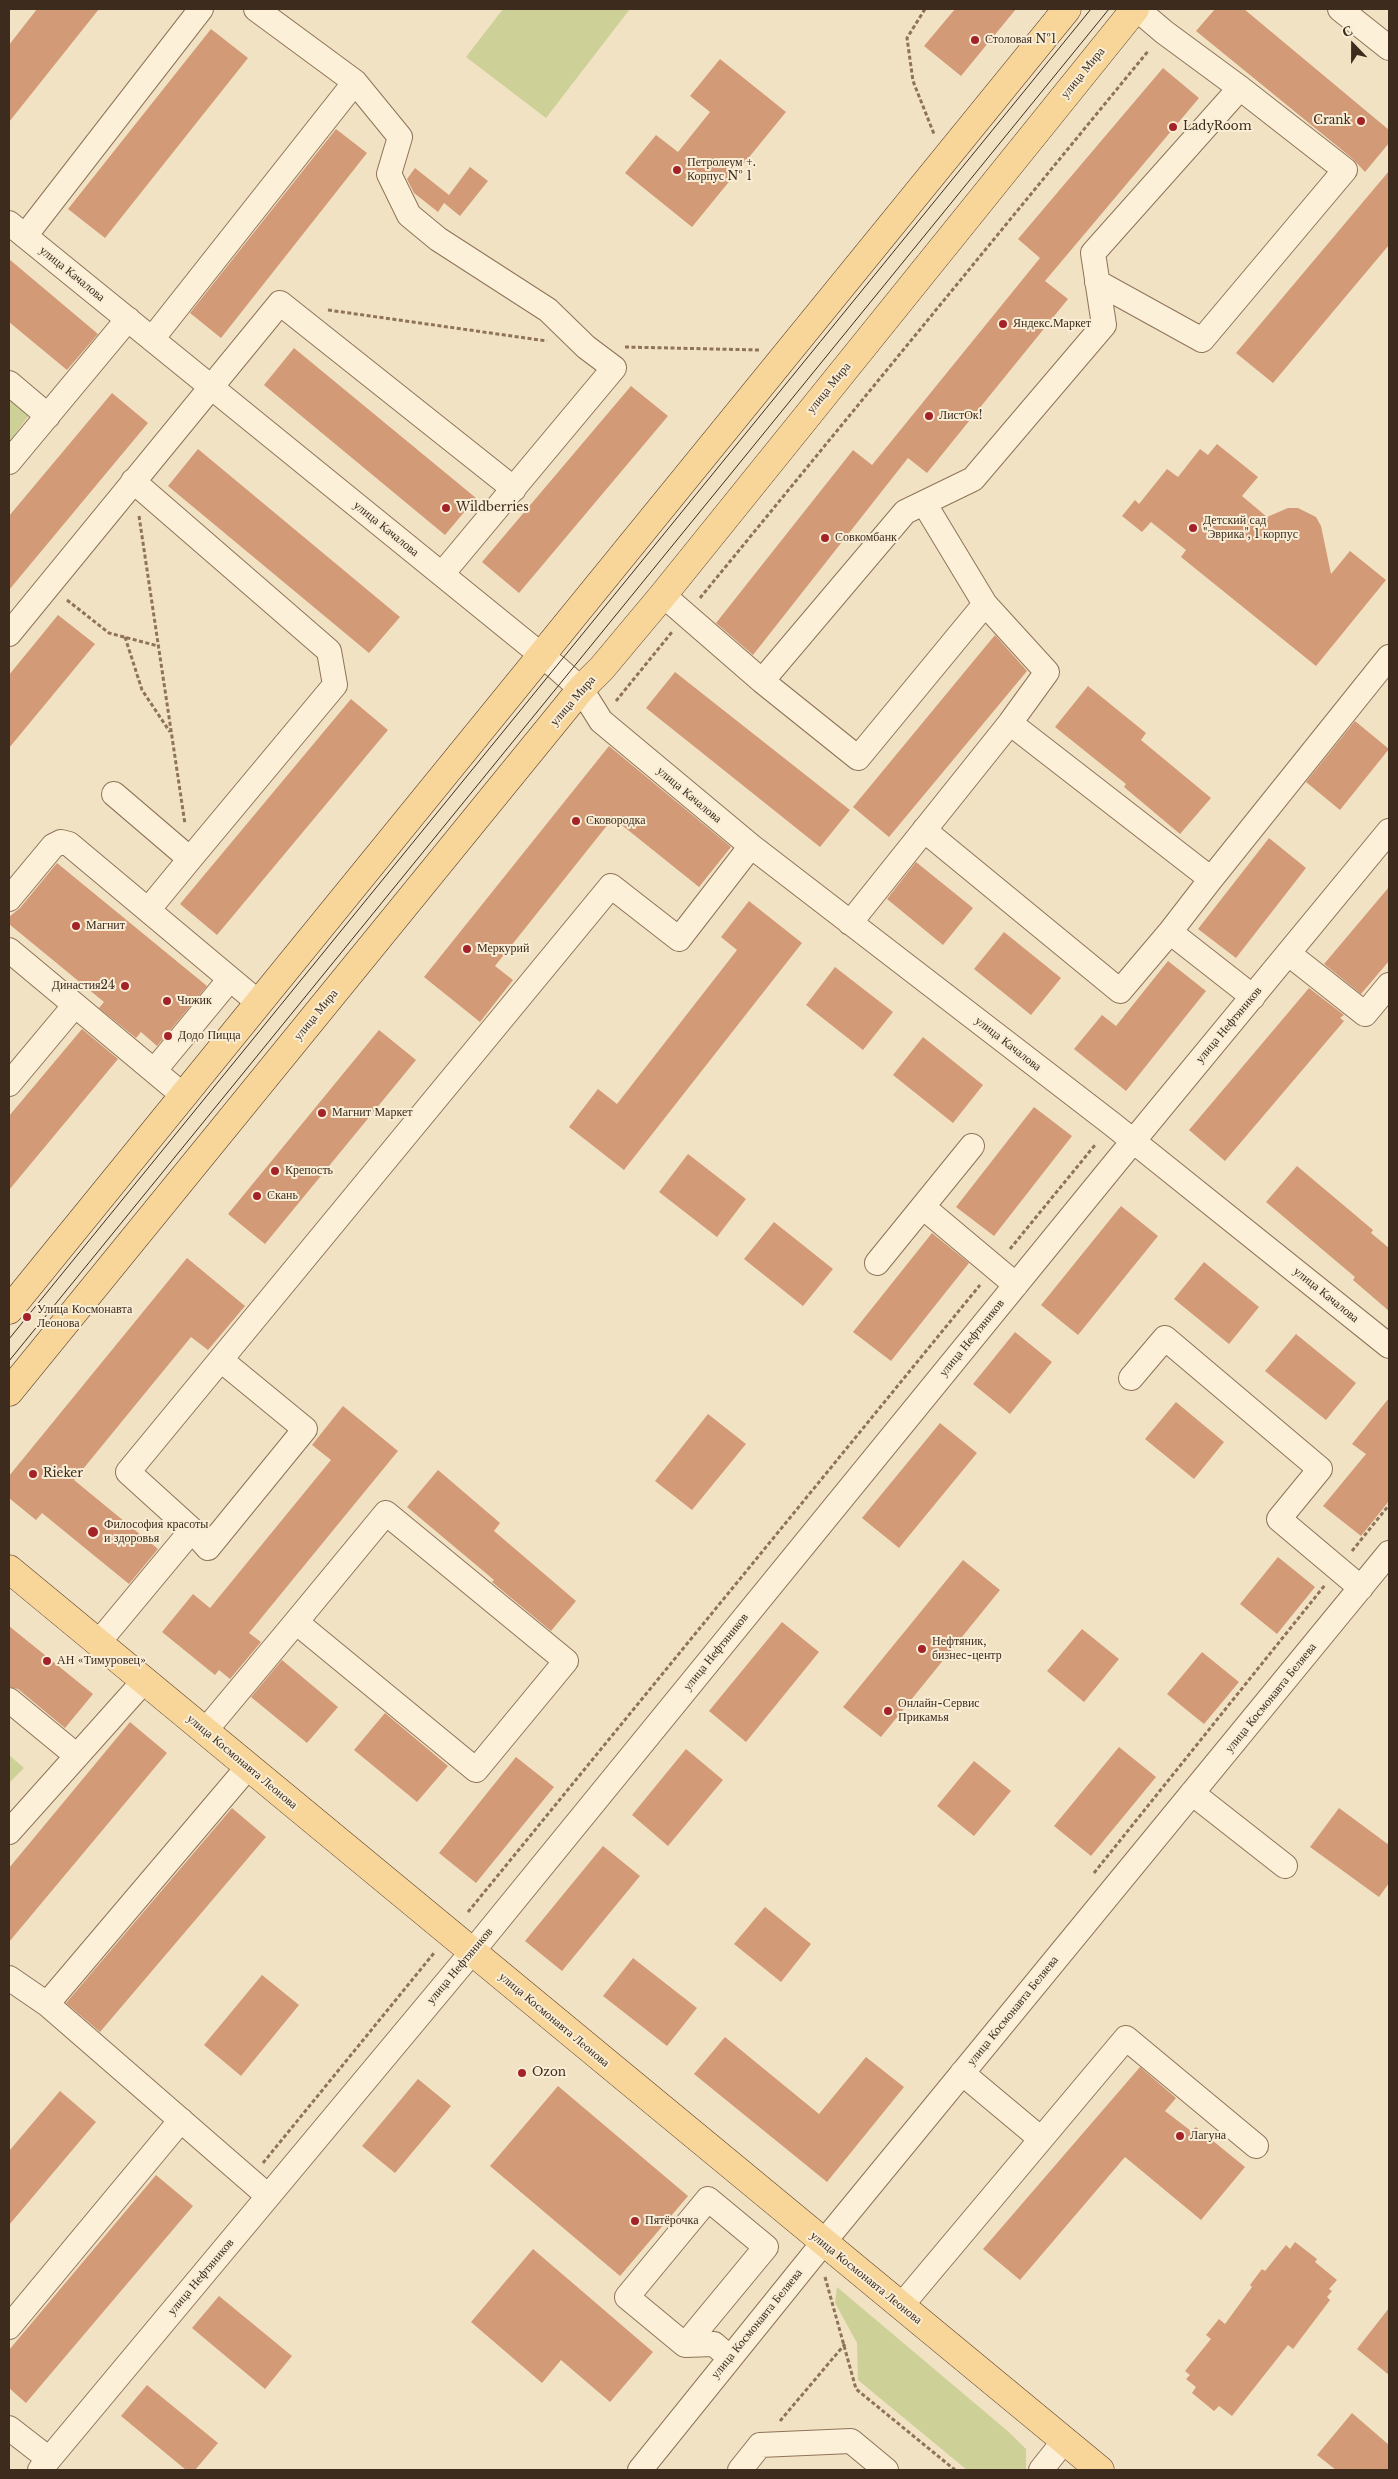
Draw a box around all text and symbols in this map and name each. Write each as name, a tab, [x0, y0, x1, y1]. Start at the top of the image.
north arrow	[1328, 20, 1378, 70]
text: С	[1339, 21, 1355, 41]
place label: Столовая №1	[985, 33, 1056, 47]
marker: Столовая №1	[969, 34, 981, 46]
street label: улица Мира	[1058, 45, 1108, 101]
place label: Crank	[1313, 114, 1351, 128]
marker: Crank	[1355, 115, 1367, 127]
place label: LadyRoom	[1183, 120, 1252, 134]
marker: LadyRoom	[1167, 121, 1179, 133]
place label: Петролеум +. Корпус № 1	[687, 156, 756, 184]
marker: Петролеум +. Корпус № 1	[671, 164, 683, 176]
street label: улица Качалова	[36, 243, 108, 305]
place label: Яндекс.Маркет	[1013, 317, 1091, 331]
marker: Яндекс.Маркет	[997, 318, 1009, 330]
street label: улица Мира	[804, 360, 854, 416]
place label: ЛистОк!	[939, 409, 982, 423]
marker: ЛистОк!	[923, 410, 935, 422]
street label: улица Качалова	[350, 498, 422, 560]
place label: Wildberries	[456, 501, 529, 515]
marker: Wildberries	[440, 502, 452, 514]
place label: Детский сад "Эврика", 1 корпус	[1203, 514, 1298, 542]
marker: Детский сад "Эврика", 1 корпус	[1187, 522, 1199, 534]
place label: Совкомбанк	[835, 531, 897, 545]
marker: Совкомбанк	[819, 532, 831, 544]
street label: улица Мира	[547, 673, 599, 729]
street label: улица Качалова	[654, 764, 724, 826]
place label: Сковородка	[586, 814, 646, 828]
marker: Сковородка	[570, 815, 582, 827]
place label: Магнит	[86, 919, 125, 933]
marker: Магнит	[70, 920, 82, 932]
place label: Меркурий	[477, 942, 529, 956]
marker: Меркурий	[461, 943, 473, 955]
place label: Династия24	[52, 979, 115, 993]
marker: Династия24	[119, 980, 131, 992]
street label: улица Нефтяников	[1193, 984, 1265, 1066]
street label: улица Мира	[291, 987, 341, 1043]
place label: Чижик	[177, 994, 212, 1008]
marker: Чижик	[161, 995, 173, 1007]
street label: улица Качалова	[972, 1014, 1044, 1074]
place label: Додо Пицца	[178, 1029, 241, 1043]
marker: Додо Пицца	[162, 1030, 174, 1042]
place label: Магнит Маркет	[332, 1106, 413, 1120]
marker: Магнит Маркет	[316, 1107, 328, 1119]
place label: Крепость	[285, 1164, 333, 1178]
marker: Крепость	[269, 1165, 281, 1177]
place label: Скань	[267, 1189, 298, 1203]
marker: Скань	[251, 1190, 263, 1202]
street label: улица Качалова	[1290, 1264, 1362, 1326]
street label: улица Нефтяников	[936, 1296, 1008, 1380]
place label: Улица Космонавта Леонова	[37, 1303, 132, 1331]
marker: Улица Космонавта Леонова	[21, 1311, 33, 1323]
place label: Rieker	[43, 1467, 83, 1481]
marker: Rieker	[27, 1468, 39, 1480]
place label: Философия красоты и здоровья	[104, 1518, 208, 1546]
marker: Философия красоты и здоровья	[86, 1525, 100, 1539]
street label: улица Нефтяников	[680, 1610, 752, 1694]
place label: Нефтяник, бизнес-центр	[932, 1635, 1002, 1663]
street label: улица Космонавта Беляева	[1222, 1640, 1320, 1756]
marker: Нефтяник, бизнес-центр	[916, 1643, 928, 1655]
place label: АН «Тимуровец»	[57, 1654, 146, 1668]
marker: АН «Тимуровец»	[41, 1655, 53, 1667]
place label: Онлайн-Сервис Прикамья	[898, 1697, 980, 1725]
marker: Онлайн-Сервис Прикамья	[882, 1705, 894, 1717]
street label: улица Космонавта Леонова	[184, 1712, 300, 1812]
street label: улица Нефтяников	[424, 1925, 496, 2007]
street label: улица Космонавта Беляева	[964, 1953, 1062, 2069]
street label: улица Космонавта Леонова	[496, 1970, 612, 2070]
place label: Ozon	[532, 2066, 566, 2080]
marker: Ozon	[516, 2067, 528, 2079]
place label: Лагуна	[1190, 2129, 1226, 2143]
marker: Лагуна	[1174, 2130, 1186, 2142]
place label: Пятёрочка	[645, 2214, 698, 2228]
marker: Пятёрочка	[629, 2215, 641, 2227]
street label: улица Космонавта Леонова	[807, 2228, 925, 2328]
street label: улица Нефтяников	[165, 2236, 237, 2318]
street label: улица Космонавта Беляева	[708, 2266, 806, 2382]

